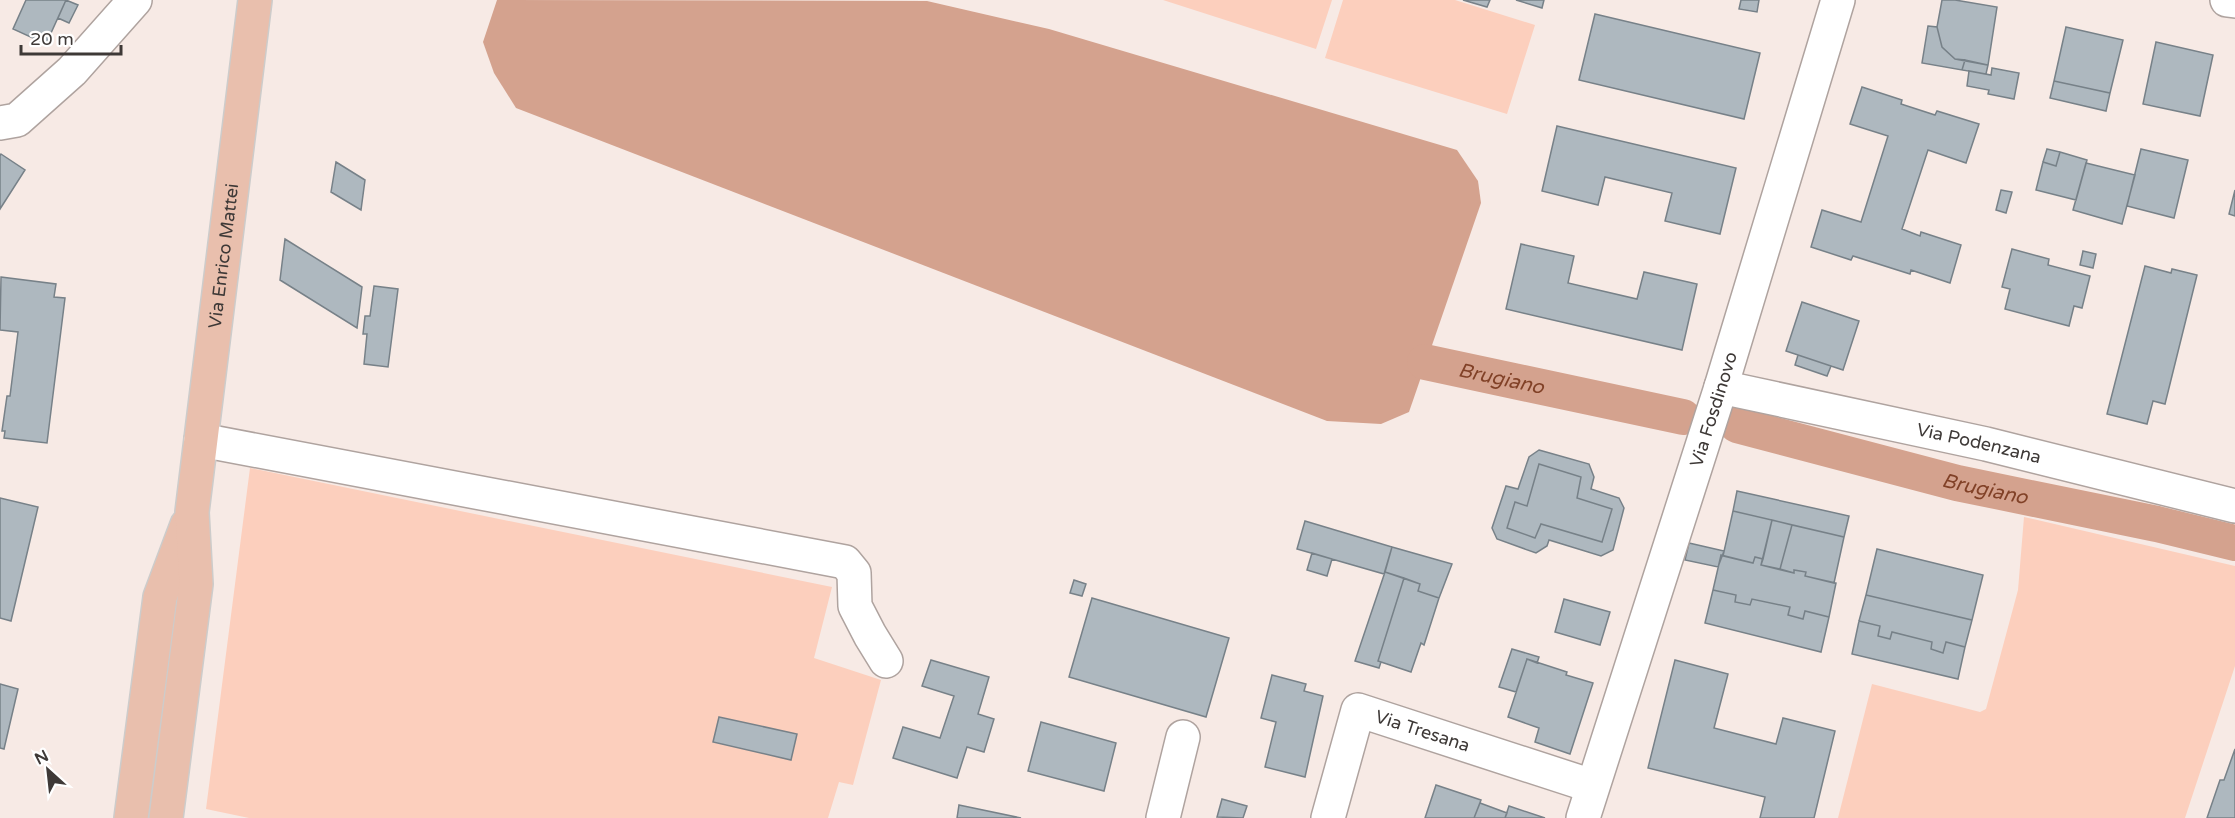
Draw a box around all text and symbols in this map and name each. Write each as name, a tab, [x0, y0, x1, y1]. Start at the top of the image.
scale bar	[21, 18, 122, 56]
text: 20 m	[30, 28, 74, 50]
street label: Via Enrico Mattei	[204, 182, 243, 330]
street label: Via Fosdinovo	[1685, 349, 1742, 470]
water label: Brugiano	[1456, 358, 1547, 400]
street label: Via Podenzana	[1915, 418, 2043, 468]
water label: Brugiano	[1939, 469, 2030, 510]
street label: Via Tresana	[1372, 705, 1473, 757]
north arrow	[18, 740, 78, 800]
text: N	[31, 746, 52, 769]

